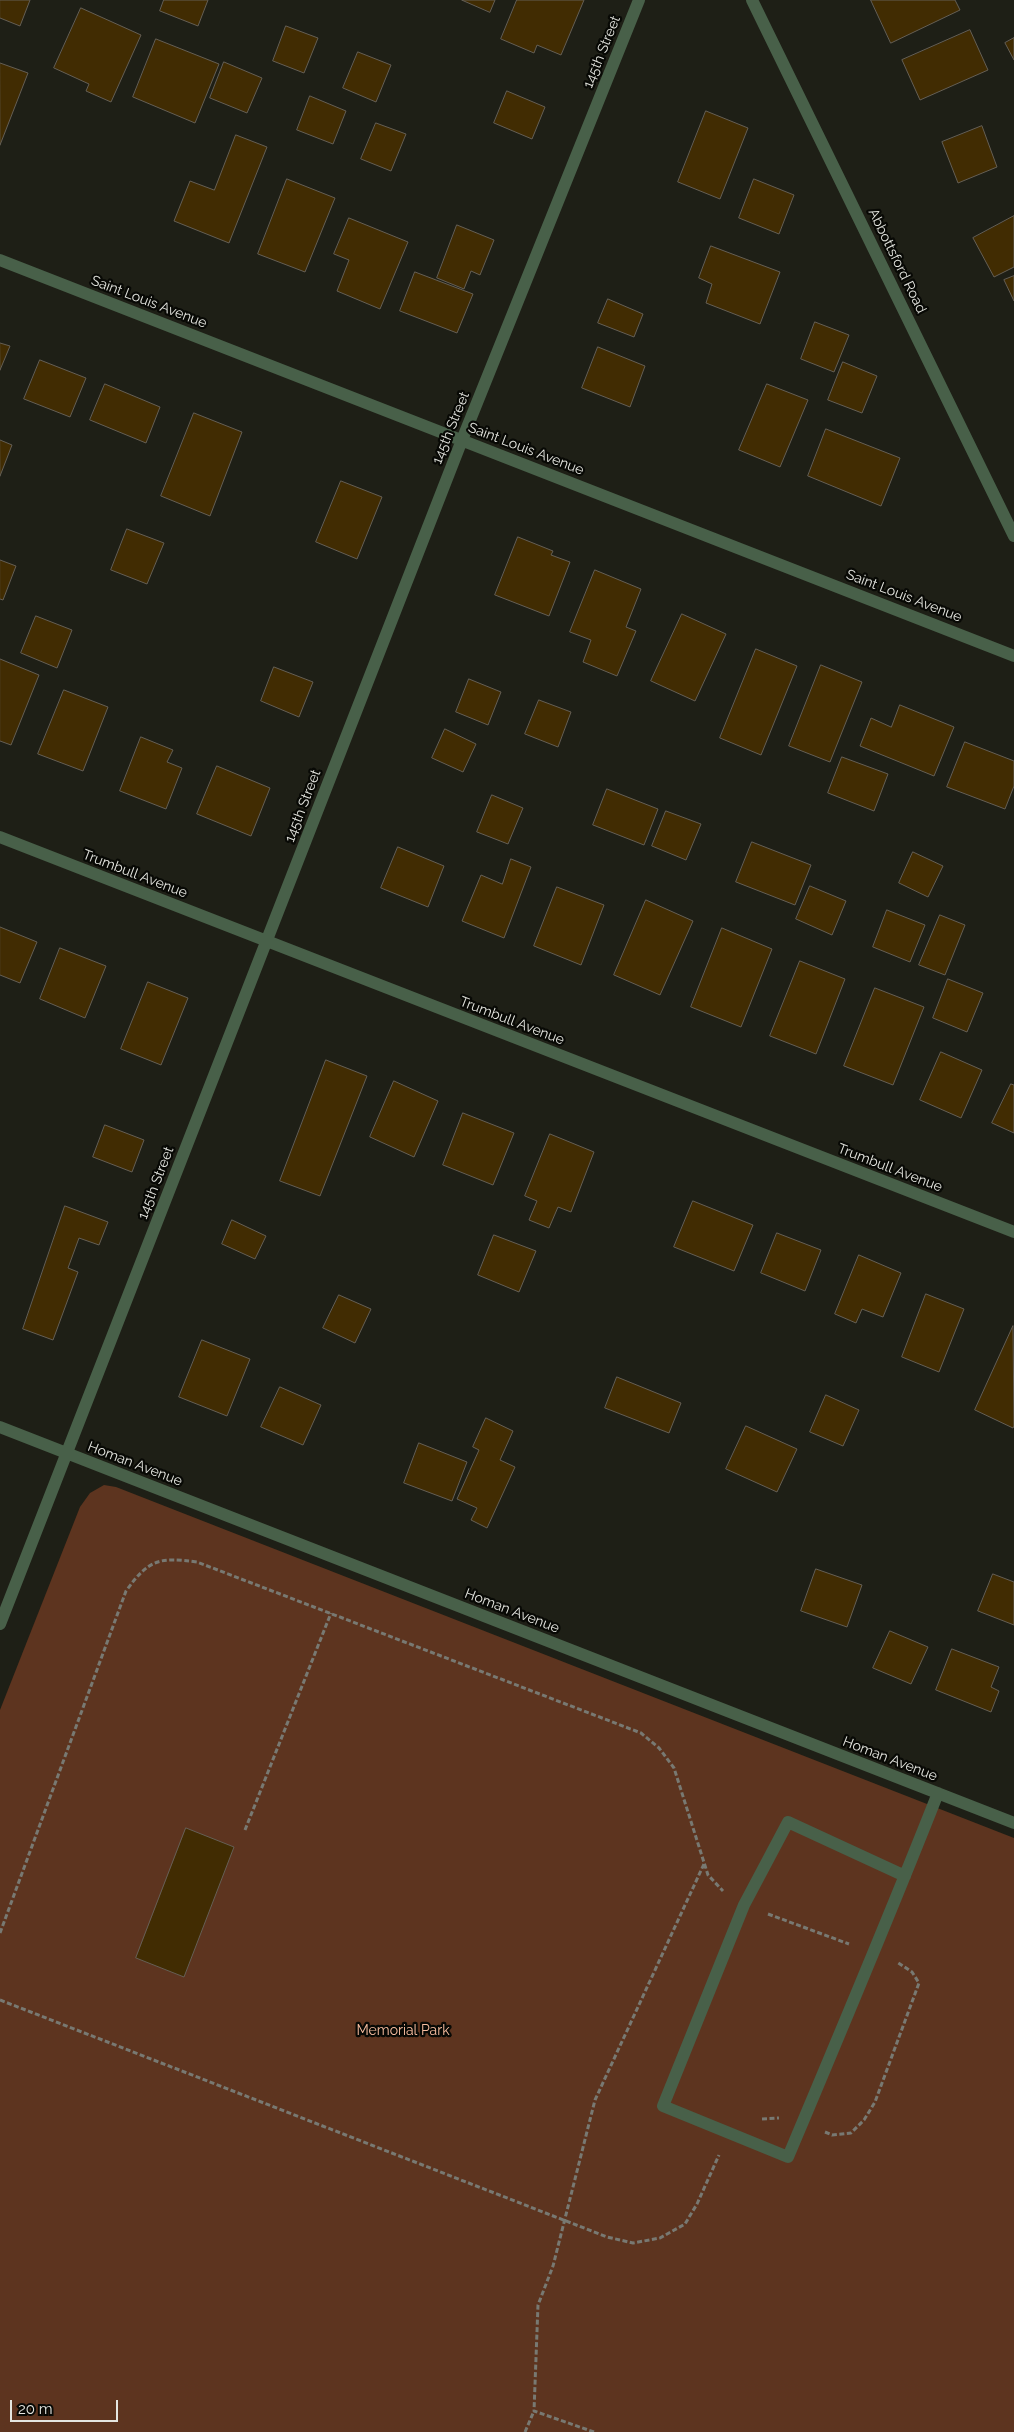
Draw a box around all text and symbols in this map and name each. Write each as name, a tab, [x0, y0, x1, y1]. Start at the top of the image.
street label: 145th Street	[580, 13, 624, 91]
street label: Abbottsford Road	[864, 206, 930, 316]
street label: Saint Louis Avenue	[89, 272, 209, 332]
street label: 145th Street	[429, 389, 473, 467]
street label: Saint Louis Avenue	[466, 419, 586, 479]
street label: Saint Louis Avenue	[844, 566, 964, 626]
street label: 145th Street	[281, 767, 325, 845]
street label: Trumbull Avenue	[80, 846, 190, 902]
street label: Trumbull Avenue	[457, 993, 567, 1049]
street label: Trumbull Avenue	[835, 1140, 945, 1196]
street label: 145th Street	[134, 1144, 178, 1222]
street label: Homan Avenue	[85, 1438, 185, 1490]
street label: Homan Avenue	[462, 1585, 562, 1637]
street label: Homan Avenue	[840, 1733, 940, 1785]
park label: Memorial Park	[356, 2023, 450, 2039]
scale bar	[12, 2390, 120, 2422]
text: 20 m	[18, 2400, 53, 2418]

